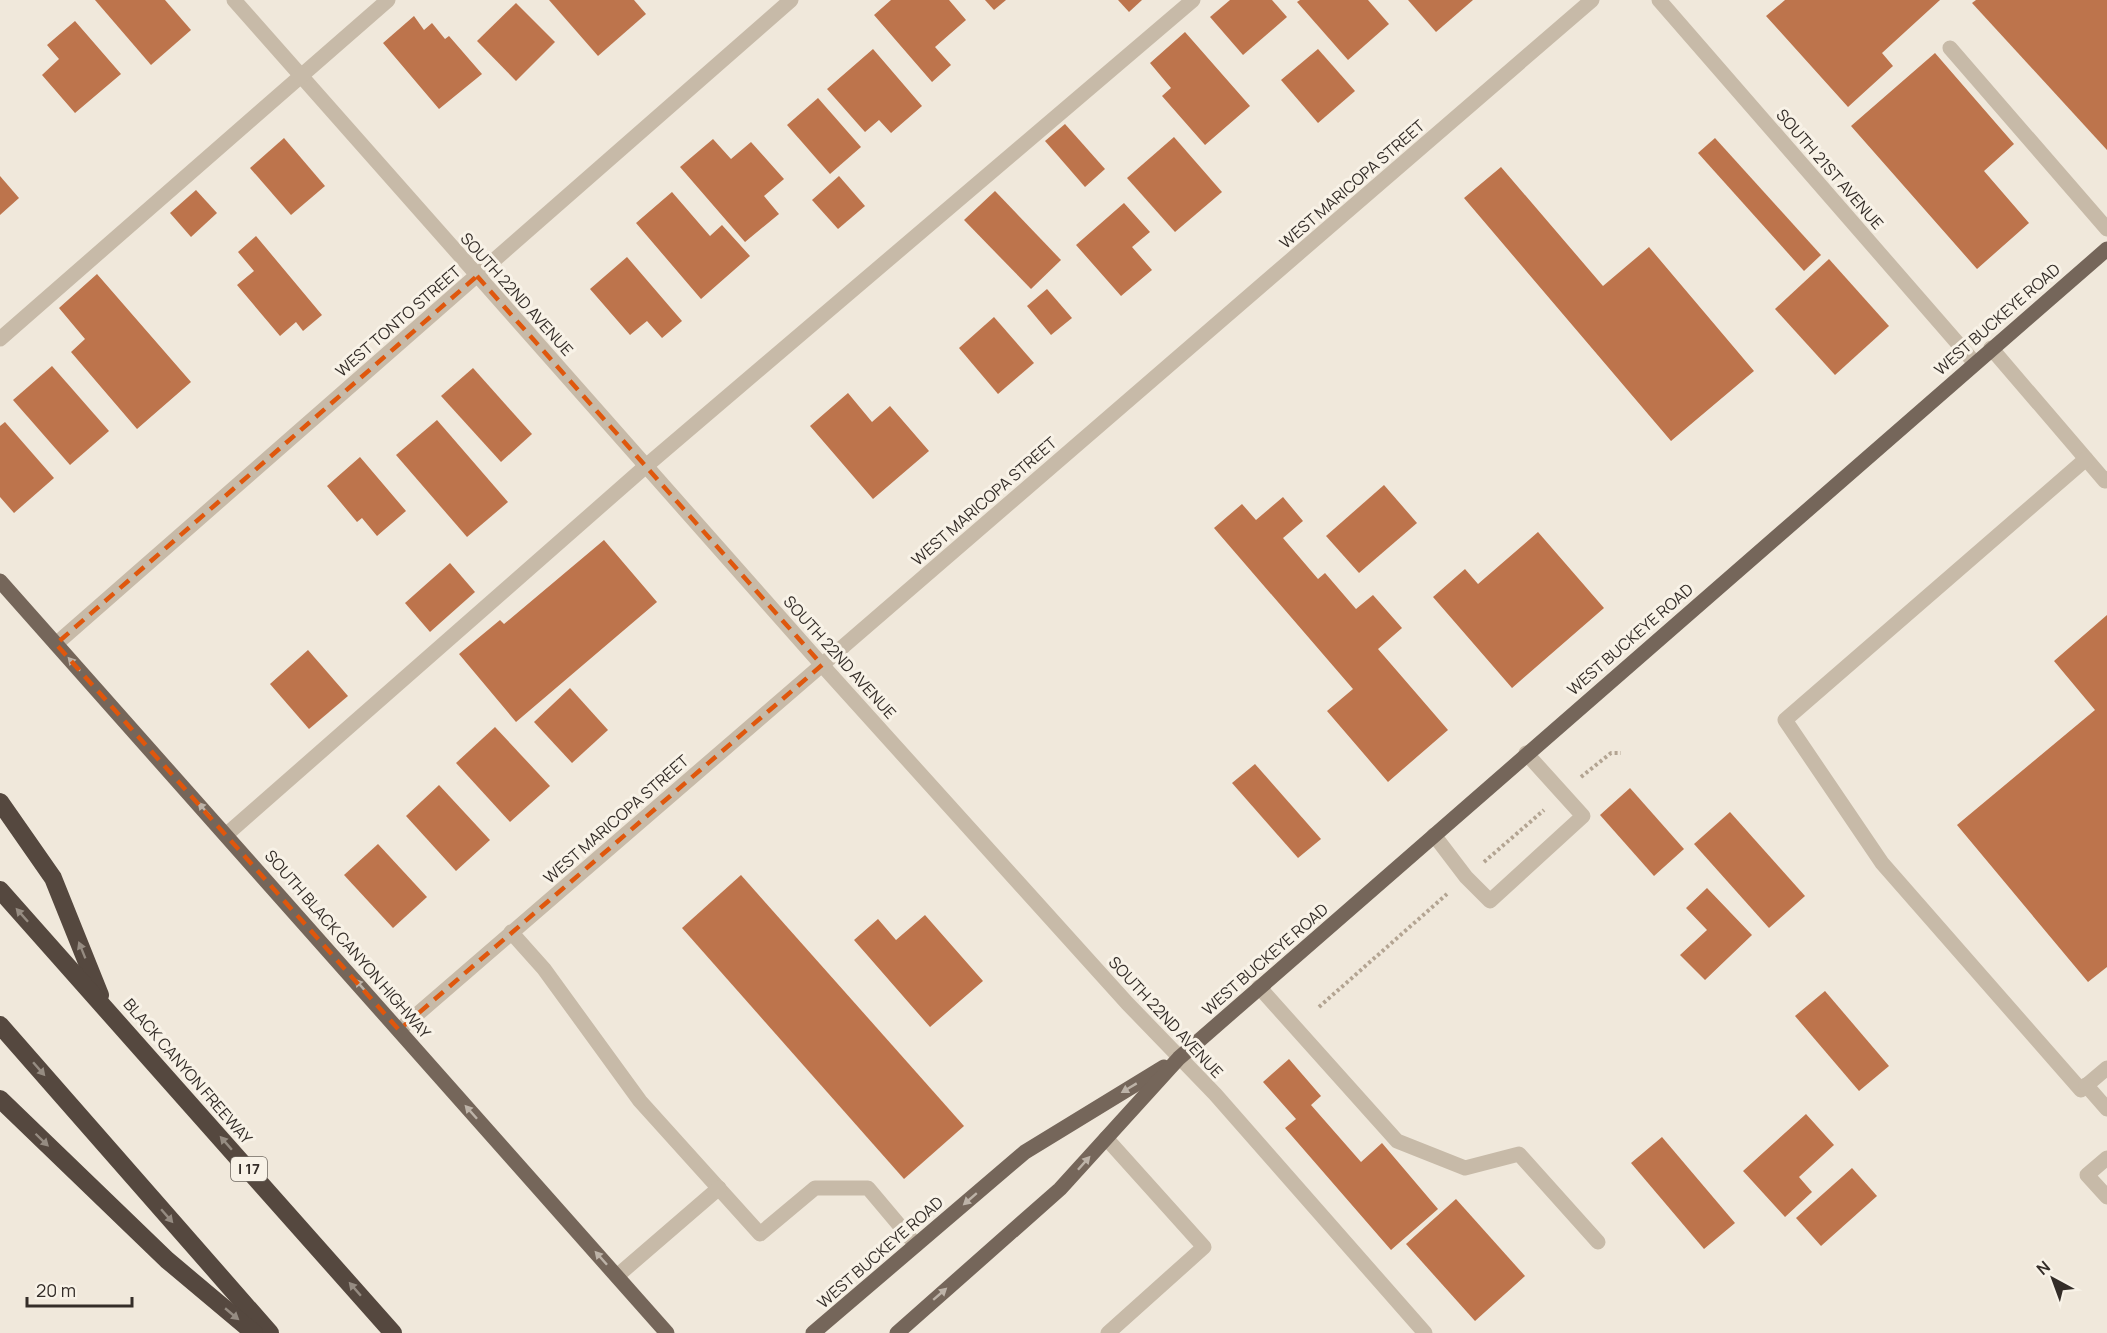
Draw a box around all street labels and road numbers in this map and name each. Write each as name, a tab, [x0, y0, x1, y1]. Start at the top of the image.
street label: SOUTH 21ST AVENUE	[1772, 104, 1888, 234]
street label: WEST MARICOPA STREET	[1275, 114, 1430, 253]
street label: SOUTH 22ND AVENUE	[456, 228, 578, 360]
street label: WEST BUCKEYE ROAD	[1929, 258, 2065, 380]
street label: WEST TONTO STREET	[331, 260, 466, 382]
street label: WEST MARICOPA STREET	[907, 431, 1062, 570]
street label: WEST BUCKEYE ROAD	[1562, 578, 1698, 700]
street label: SOUTH 22ND AVENUE	[779, 591, 901, 723]
street label: WEST MARICOPA STREET	[539, 749, 694, 888]
street label: SOUTH BLACK CANYON HIGHWAY	[260, 845, 436, 1043]
street label: WEST BUCKEYE ROAD	[1197, 898, 1333, 1020]
street label: SOUTH 22ND AVENUE	[1104, 951, 1228, 1083]
street label: BLACK CANYON FREEWAY	[119, 994, 257, 1149]
road number: I 17	[231, 1157, 267, 1181]
street label: WEST BUCKEYE ROAD	[812, 1191, 948, 1313]

